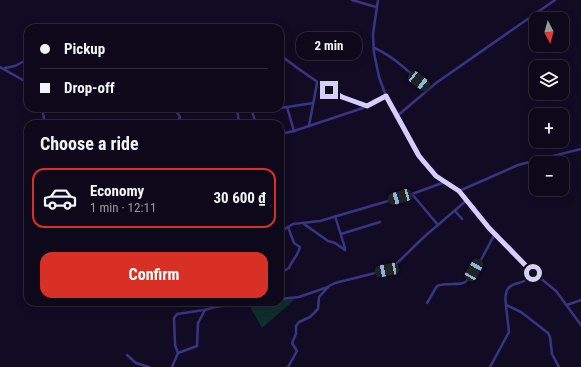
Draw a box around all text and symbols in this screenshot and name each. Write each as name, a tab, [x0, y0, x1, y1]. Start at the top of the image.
north arrow	[529, 12, 569, 52]
map controls	[529, 12, 569, 196]
callout: 2 min	[296, 32, 362, 60]
text: 2 min	[315, 38, 343, 53]
text: Pickup	[64, 40, 105, 58]
button: layers	[529, 60, 569, 100]
car	[406, 69, 432, 93]
text: Drop-off	[64, 79, 115, 97]
route end	[320, 81, 338, 99]
button: +	[529, 108, 569, 148]
text: Choose a ride	[40, 133, 139, 154]
button: −	[529, 156, 569, 196]
icon: car	[42, 180, 78, 216]
text: Economy	[90, 182, 144, 200]
car	[387, 188, 413, 206]
text: 30 600 ₫	[214, 189, 266, 207]
text: 1 min · 12:11	[90, 200, 156, 215]
button: Confirm	[40, 252, 268, 298]
car	[463, 257, 485, 283]
car	[374, 262, 400, 278]
route start	[524, 264, 542, 282]

